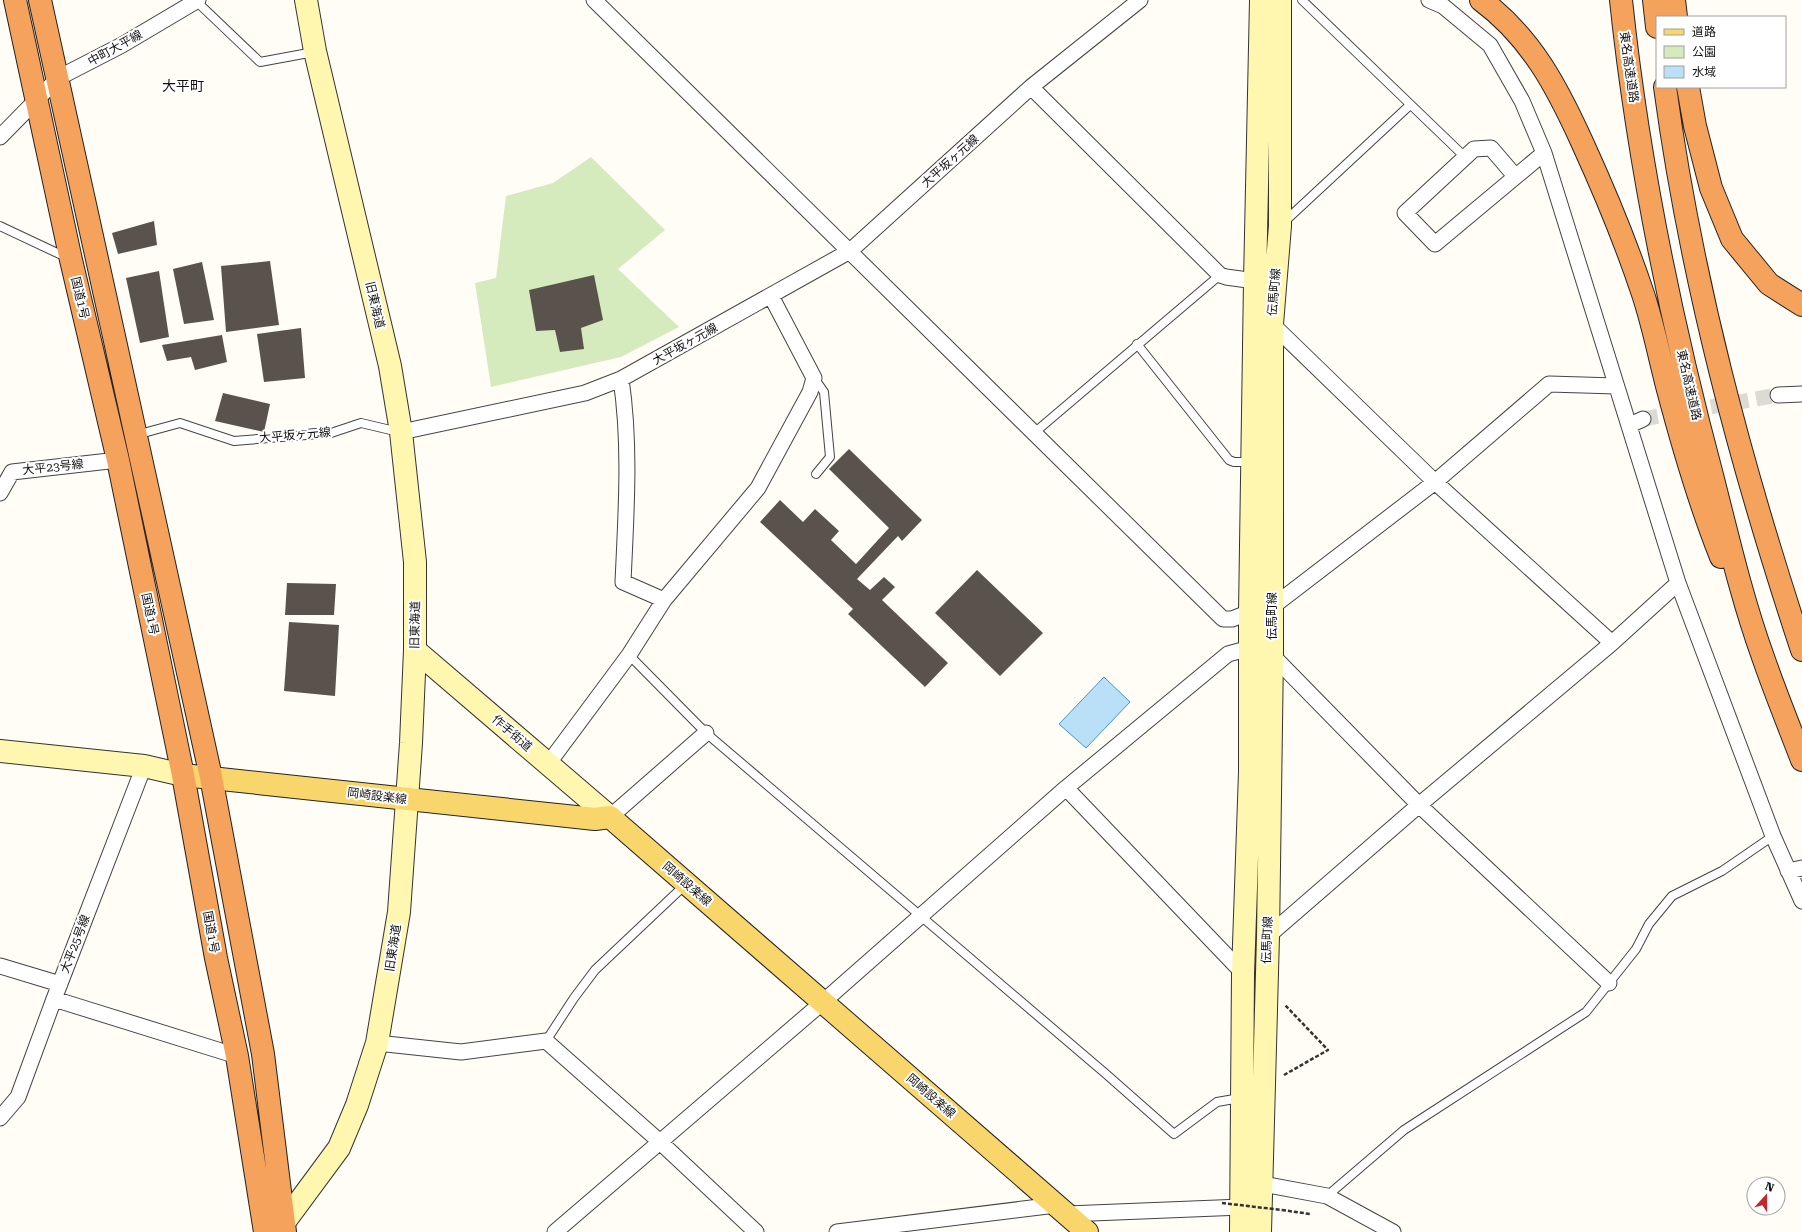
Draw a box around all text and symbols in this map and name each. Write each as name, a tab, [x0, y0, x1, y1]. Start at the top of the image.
legend	[1656, 16, 1786, 88]
text: 道路	[1692, 25, 1716, 39]
street label: 中町大平線	[85, 27, 145, 69]
street label: 東名高速道路	[1617, 30, 1641, 104]
text: 公園	[1692, 45, 1716, 59]
text: 水域	[1692, 65, 1716, 79]
district label: 大平町	[162, 78, 204, 94]
street label: 大平坂ヶ元線	[919, 132, 981, 190]
street label: 伝馬町線	[1265, 267, 1283, 317]
street label: 国道1号	[68, 276, 92, 320]
street label: 旧東海道	[363, 280, 387, 330]
street label: 大平坂ヶ元線	[650, 320, 720, 368]
street label: 東名高速道路	[1674, 348, 1704, 422]
street label: 大平坂ヶ元線	[259, 425, 331, 445]
street label: 大平23号線	[22, 457, 84, 477]
street label: 国道1号	[139, 592, 161, 636]
street label: 伝馬町線	[1265, 592, 1279, 640]
street label: 旧東海道	[408, 601, 422, 649]
street label: 作手街道	[489, 712, 535, 754]
street label: 岡崎設楽線	[346, 785, 408, 807]
street label: 岡崎設楽線	[660, 859, 714, 909]
street label: 国道1号	[200, 910, 222, 954]
street label: 大平25号線	[57, 913, 93, 975]
street label: 伝馬町線	[1259, 916, 1275, 964]
street label: 旧東海道	[382, 923, 404, 973]
street label: 岡崎設楽線	[904, 1071, 958, 1121]
north arrow	[1746, 1176, 1786, 1216]
text: N	[1763, 1180, 1776, 1195]

